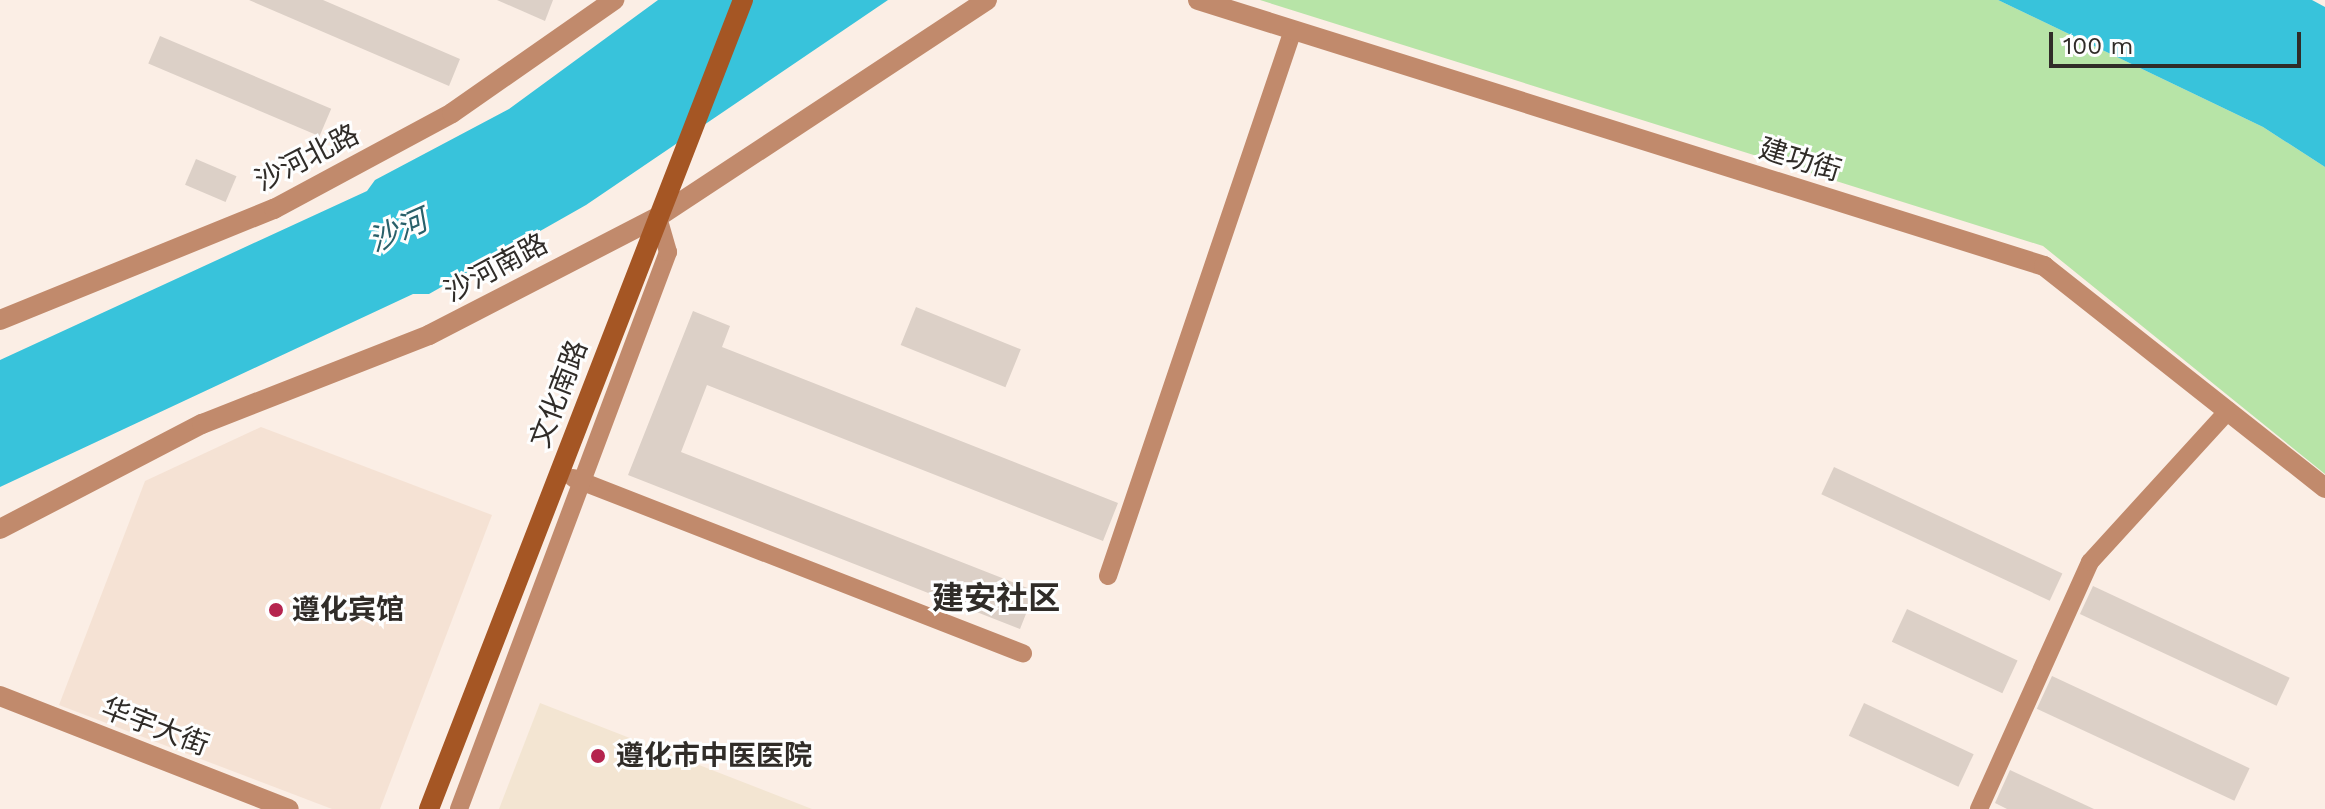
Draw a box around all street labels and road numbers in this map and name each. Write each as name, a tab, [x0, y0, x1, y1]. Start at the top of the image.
street label: 沙河北路	[249, 118, 365, 198]
street label: 建功街	[1755, 132, 1845, 188]
street label: 沙河南路	[439, 227, 553, 309]
street label: 文化南路	[523, 336, 595, 452]
street label: 华宇大街	[97, 691, 213, 763]

